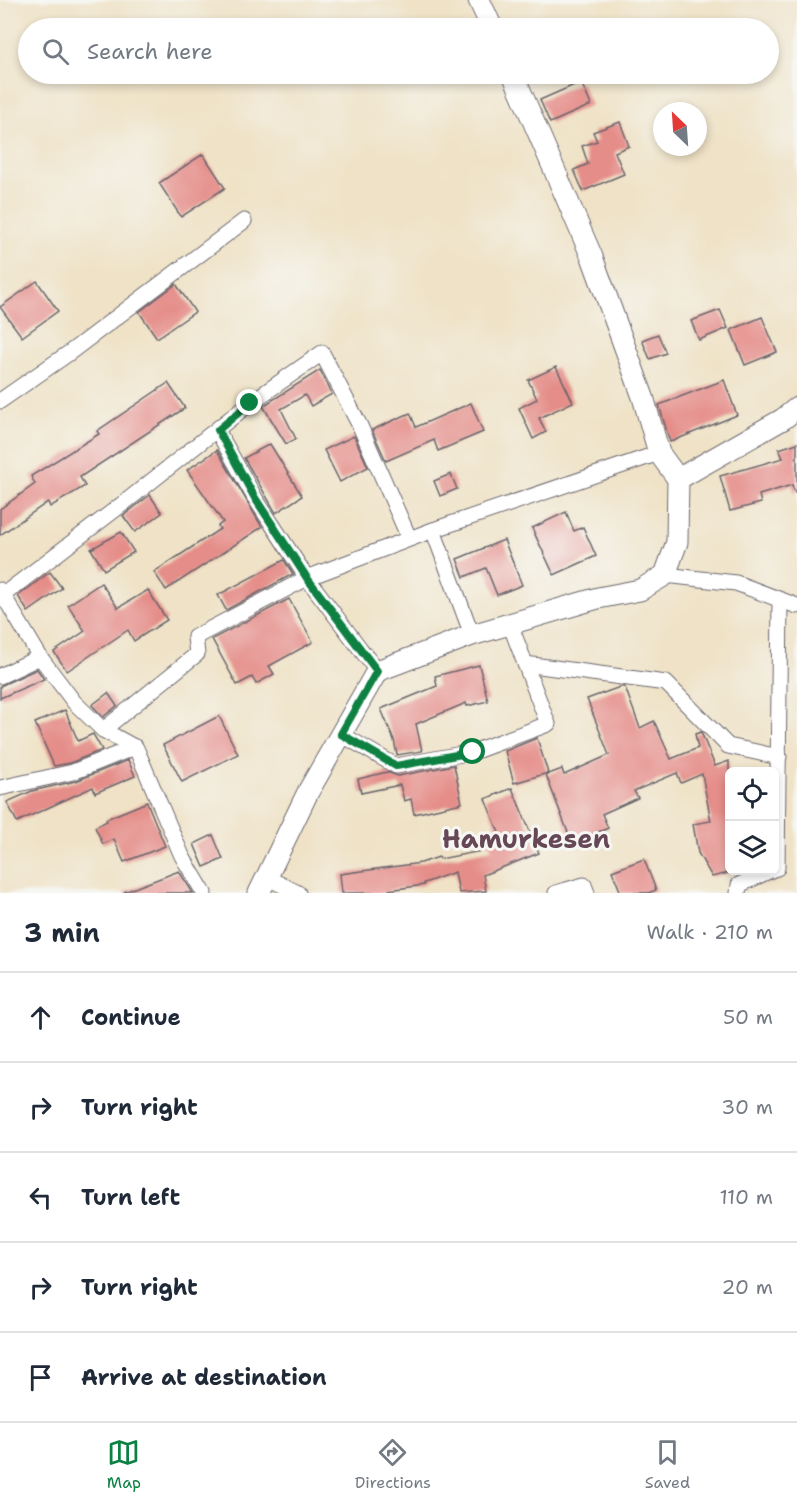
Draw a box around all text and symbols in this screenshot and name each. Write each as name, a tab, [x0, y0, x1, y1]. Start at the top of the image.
search box	[18, 18, 779, 84]
icon: search	[39, 35, 72, 68]
text: Search here	[87, 37, 213, 66]
north arrow	[653, 102, 707, 156]
route end	[236, 389, 262, 415]
route start	[459, 738, 485, 764]
map controls	[725, 767, 779, 875]
button: locate	[725, 767, 779, 821]
district label: Hamurkesen	[442, 821, 610, 856]
button: layers	[725, 821, 779, 875]
text: 3 min	[24, 915, 100, 950]
text: Walk · 210 m	[647, 919, 773, 945]
icon: ahead	[24, 1001, 57, 1034]
text: Continue	[81, 1003, 181, 1032]
text: 50 m	[723, 1004, 773, 1030]
icon: right	[24, 1091, 57, 1124]
text: Turn right	[81, 1093, 198, 1122]
text: 30 m	[721, 1094, 773, 1120]
icon: left	[24, 1181, 57, 1214]
text: Turn left	[81, 1183, 180, 1212]
text: 110 m	[719, 1184, 773, 1210]
icon: right	[24, 1271, 57, 1304]
text: Turn right	[81, 1273, 198, 1302]
text: 20 m	[722, 1274, 773, 1300]
icon: arrive	[24, 1361, 57, 1394]
text: Arrive at destination	[81, 1363, 327, 1392]
tab: Map	[107, 1436, 141, 1493]
tab: Directions	[355, 1436, 431, 1493]
tab: Saved	[645, 1436, 690, 1493]

